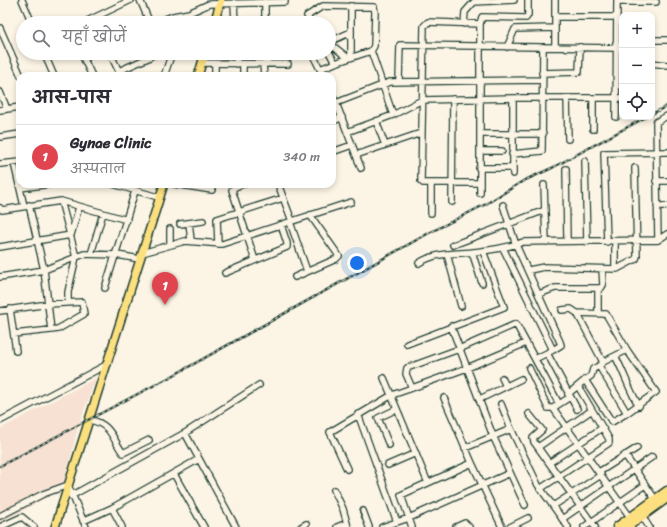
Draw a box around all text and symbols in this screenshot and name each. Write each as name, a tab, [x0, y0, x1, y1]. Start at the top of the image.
map controls	[619, 12, 655, 120]
button: +	[619, 12, 655, 48]
search box	[16, 16, 336, 60]
text: यहाँ खोजें	[62, 24, 127, 50]
icon: search	[30, 27, 52, 49]
button: −	[619, 48, 655, 84]
text: आस-पास	[32, 82, 111, 112]
button: locate	[619, 84, 655, 120]
text: Gynae Clinic	[70, 130, 152, 156]
text: 1	[42, 145, 48, 168]
text: 340 m	[283, 145, 320, 168]
text: अस्पताल	[70, 157, 125, 180]
your location	[347, 253, 367, 273]
pin: 1	[152, 272, 178, 305]

